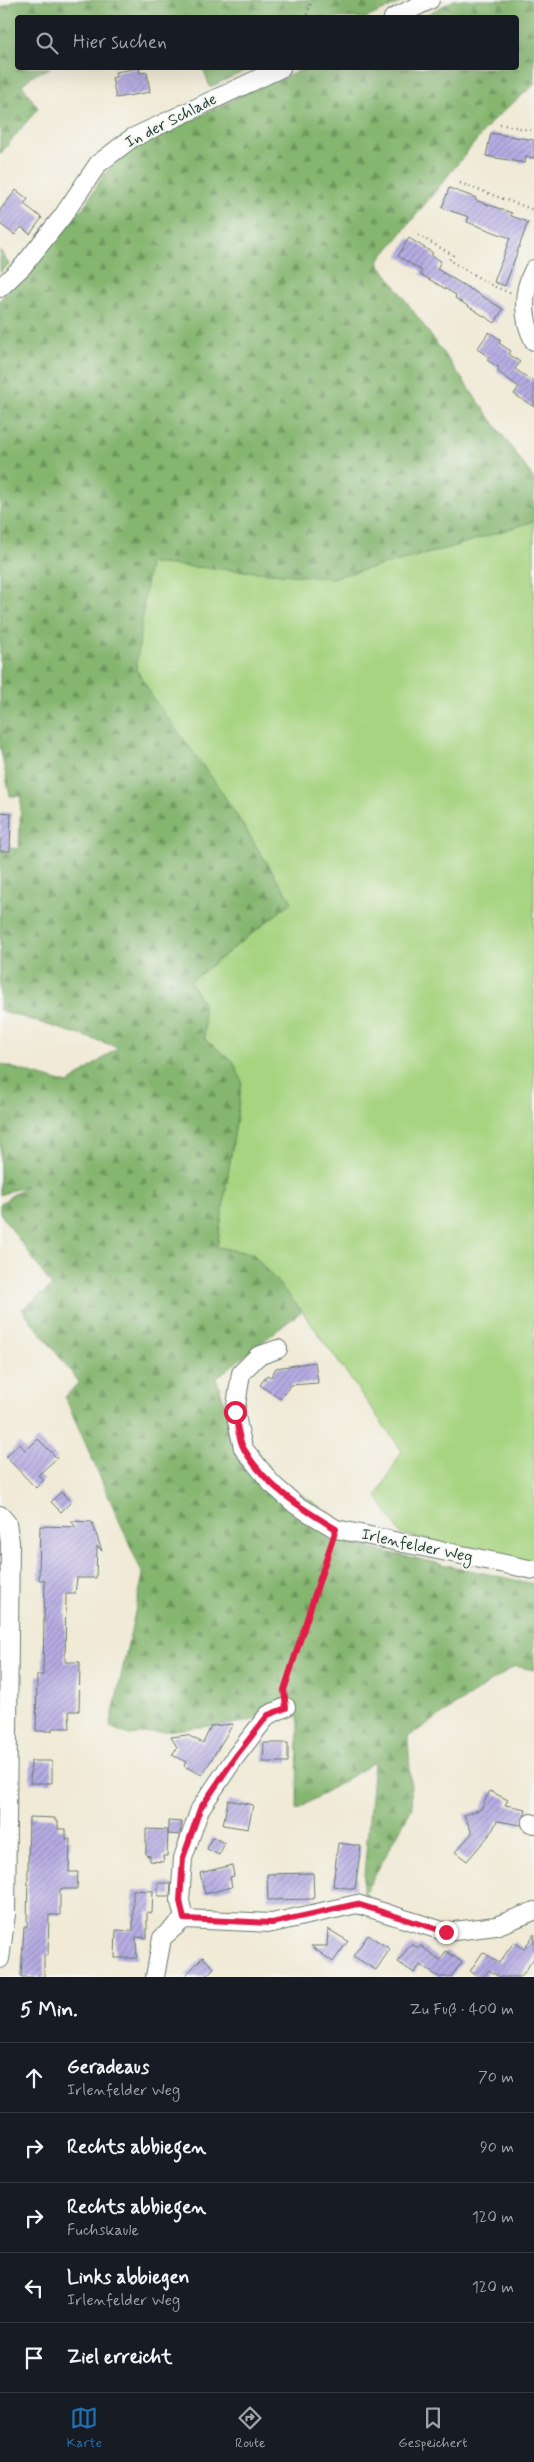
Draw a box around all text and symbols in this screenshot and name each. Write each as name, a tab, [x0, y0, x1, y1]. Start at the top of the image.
search box	[15, 15, 519, 70]
icon: search	[33, 29, 61, 57]
text: Hier suchen	[73, 30, 167, 55]
street label: In der Schlade	[122, 89, 220, 153]
route start	[224, 1401, 247, 1424]
street label: Irlenfelder Weg	[359, 1524, 475, 1569]
route end	[435, 1921, 458, 1944]
text: 5 Min.	[20, 1996, 78, 2024]
text: Zu Fuß · 400 m	[410, 1999, 514, 2020]
text: Geradeaus	[67, 2055, 149, 2080]
icon: ahead	[20, 2064, 48, 2092]
text: 70 m	[478, 2067, 514, 2088]
text: Irlenfelder Weg	[67, 2080, 180, 2101]
icon: right	[20, 2134, 48, 2162]
text: Rechts abbiegen	[67, 2135, 206, 2160]
text: 90 m	[480, 2137, 514, 2158]
text: Rechts abbiegen	[67, 2195, 206, 2220]
icon: right	[20, 2204, 48, 2232]
text: 120 m	[472, 2207, 514, 2228]
text: Fuchskaule	[67, 2220, 139, 2241]
text: Links abbiegen	[67, 2265, 189, 2290]
icon: left	[20, 2274, 48, 2302]
text: 120 m	[472, 2277, 514, 2298]
text: Irlenfelder Weg	[67, 2290, 180, 2311]
icon: arrive	[20, 2344, 48, 2372]
text: Ziel erreicht	[67, 2345, 172, 2370]
tab: Karte	[66, 2404, 102, 2452]
tab: Route	[235, 2404, 265, 2452]
tab: Gespeichert	[398, 2404, 468, 2452]

